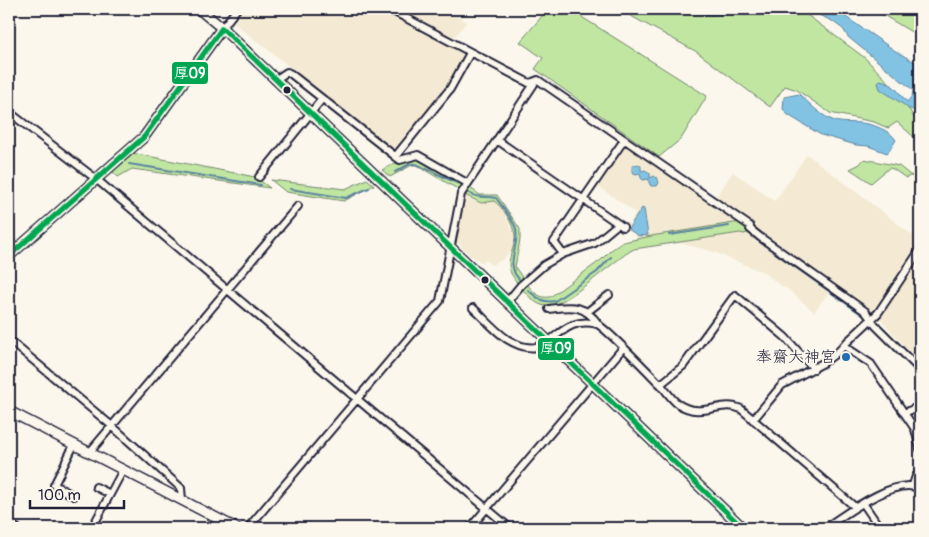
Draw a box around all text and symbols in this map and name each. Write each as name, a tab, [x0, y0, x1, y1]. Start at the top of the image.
line badge: 厚09	[171, 61, 209, 85]
text: 厚09	[175, 65, 205, 82]
unlabelled marker	[282, 85, 292, 95]
unlabelled marker	[480, 275, 490, 285]
line badge: 厚09	[537, 337, 575, 361]
text: 厚09	[541, 340, 571, 357]
place label: 奉齋大神宮	[756, 347, 836, 367]
marker: 奉齋大神宮	[840, 351, 852, 363]
scale bar	[30, 477, 124, 509]
text: 100 m	[38, 486, 81, 505]

